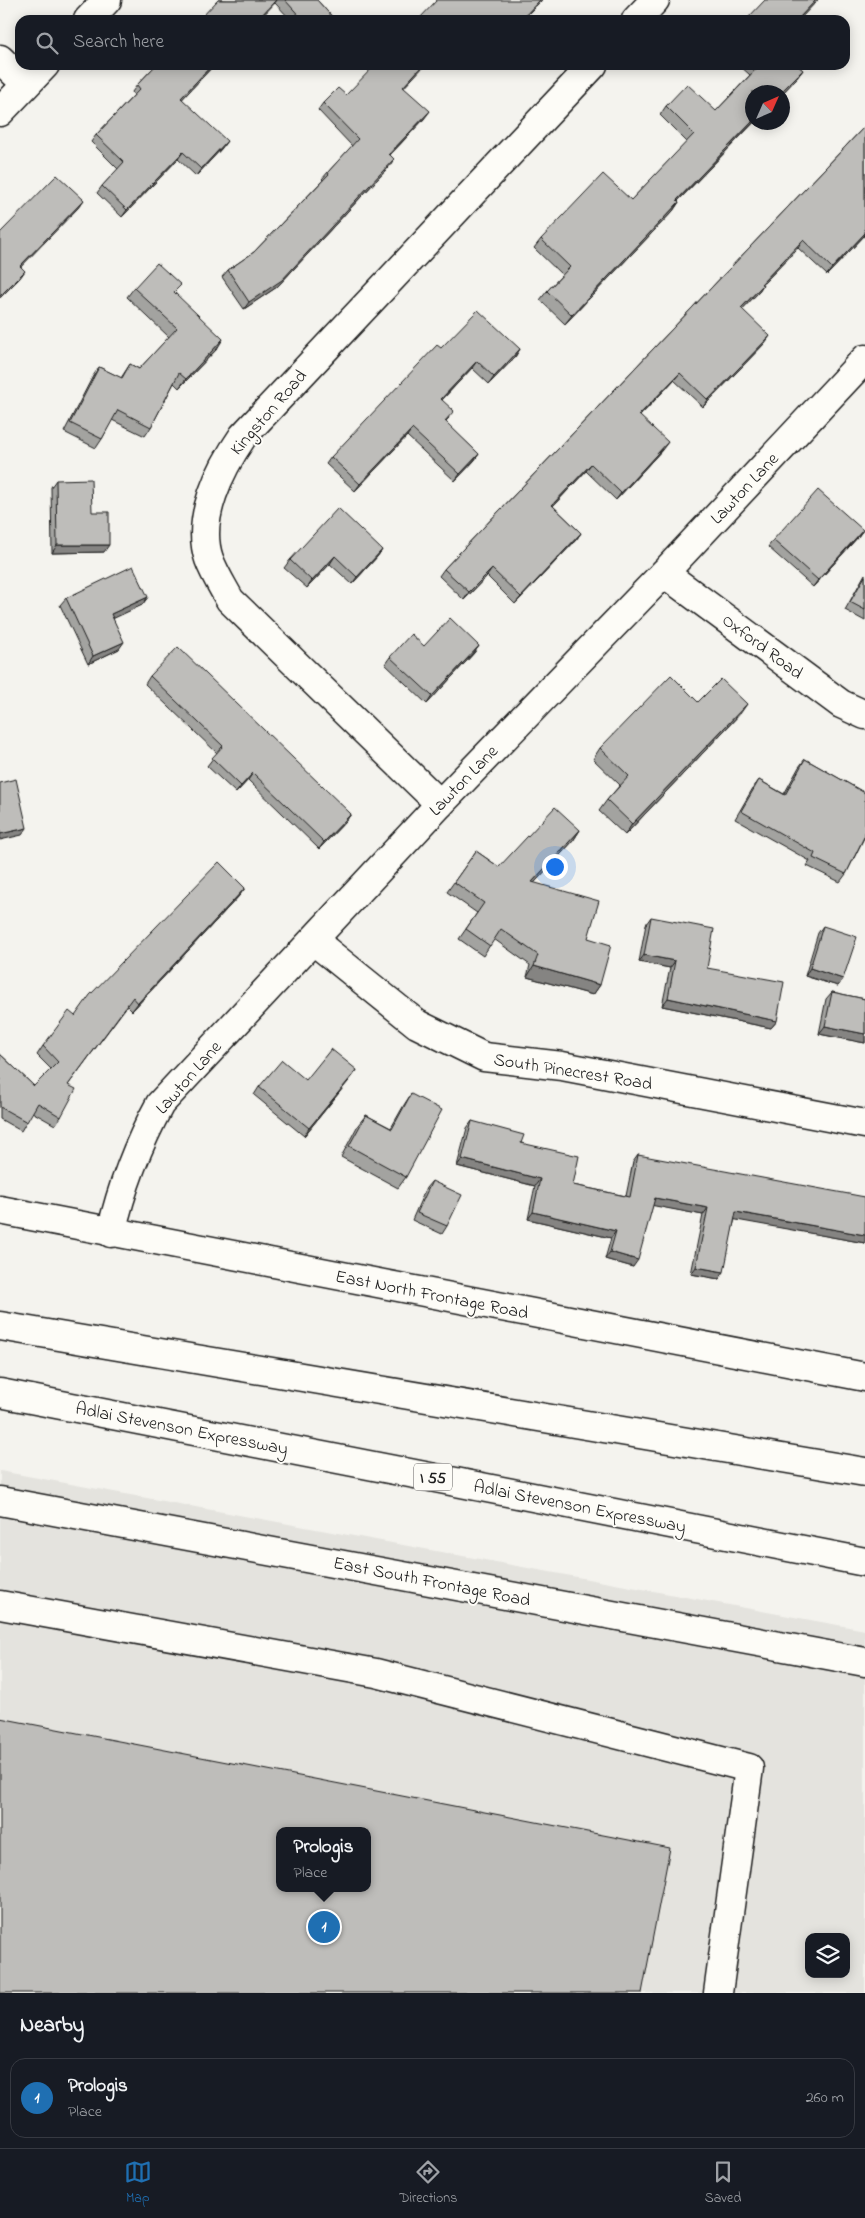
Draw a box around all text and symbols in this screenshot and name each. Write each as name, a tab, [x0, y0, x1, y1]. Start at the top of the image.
search box	[15, 15, 850, 70]
icon: search	[33, 29, 61, 57]
text: Search here	[73, 29, 164, 56]
north arrow	[745, 85, 790, 130]
street label: Kingston Road	[225, 365, 315, 463]
street label: Lawton Lane	[705, 447, 786, 531]
street label: Oxford Road	[716, 608, 808, 687]
street label: Lawton Lane	[424, 739, 506, 823]
your location	[542, 854, 568, 880]
street label: Lawton Lane	[150, 1035, 230, 1121]
street label: South Pinecrest Road	[491, 1048, 654, 1098]
street label: East North Frontage Road	[333, 1264, 530, 1328]
street label: Adlai Stevenson Expressway	[73, 1397, 290, 1463]
road number: I 55	[414, 1464, 452, 1490]
street label: Adlai Stevenson Expressway	[471, 1475, 688, 1541]
street label: East South Frontage Road	[331, 1551, 532, 1616]
popup	[276, 1827, 371, 1892]
text: Prologis	[294, 1834, 353, 1861]
text: Place	[294, 1861, 328, 1885]
pin: 1	[308, 1908, 340, 1946]
map controls	[805, 1933, 850, 1978]
button: layers	[805, 1933, 850, 1978]
text: Nearby	[20, 2011, 84, 2041]
text: Prologis	[68, 2073, 128, 2100]
text: 1	[34, 2086, 40, 2110]
text: 260 m	[806, 2086, 844, 2110]
text: Place	[68, 2100, 102, 2124]
tab: Map	[124, 2158, 152, 2209]
tab: Directions	[399, 2158, 457, 2209]
tab: Saved	[705, 2158, 741, 2209]

